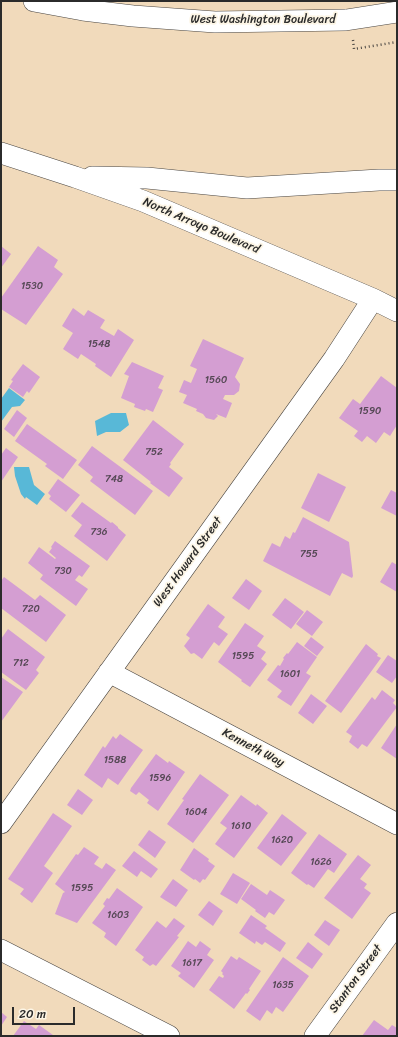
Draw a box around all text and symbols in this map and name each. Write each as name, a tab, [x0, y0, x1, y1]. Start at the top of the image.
street label: West Washington Boulevard	[190, 13, 336, 27]
street label: North Arroyo Boulevard	[141, 195, 261, 257]
house number: 1530	[21, 280, 43, 292]
house number: 1548	[88, 338, 110, 350]
house number: 1560	[205, 374, 227, 386]
house number: 1590	[359, 405, 381, 417]
house number: 752	[145, 446, 163, 458]
house number: 748	[105, 473, 123, 485]
street label: West Howard Street	[151, 514, 225, 610]
house number: 736	[91, 526, 107, 538]
house number: 755	[300, 548, 318, 560]
house number: 730	[54, 565, 72, 577]
house number: 720	[22, 603, 40, 615]
house number: 1595	[232, 650, 254, 662]
house number: 712	[13, 657, 29, 669]
house number: 1601	[280, 668, 300, 680]
street label: Kenneth Way	[219, 726, 287, 770]
house number: 1588	[104, 754, 126, 766]
house number: 1596	[149, 772, 171, 784]
house number: 1604	[185, 806, 207, 818]
house number: 1610	[231, 820, 251, 832]
house number: 1620	[271, 834, 293, 846]
house number: 1626	[310, 856, 332, 868]
house number: 1595	[71, 882, 93, 894]
house number: 1603	[107, 909, 129, 921]
street label: Stanton Street	[326, 942, 386, 1016]
house number: 1617	[182, 957, 202, 969]
house number: 1635	[272, 979, 294, 991]
scale bar	[14, 999, 77, 1025]
text: 20 m	[19, 1003, 46, 1025]

